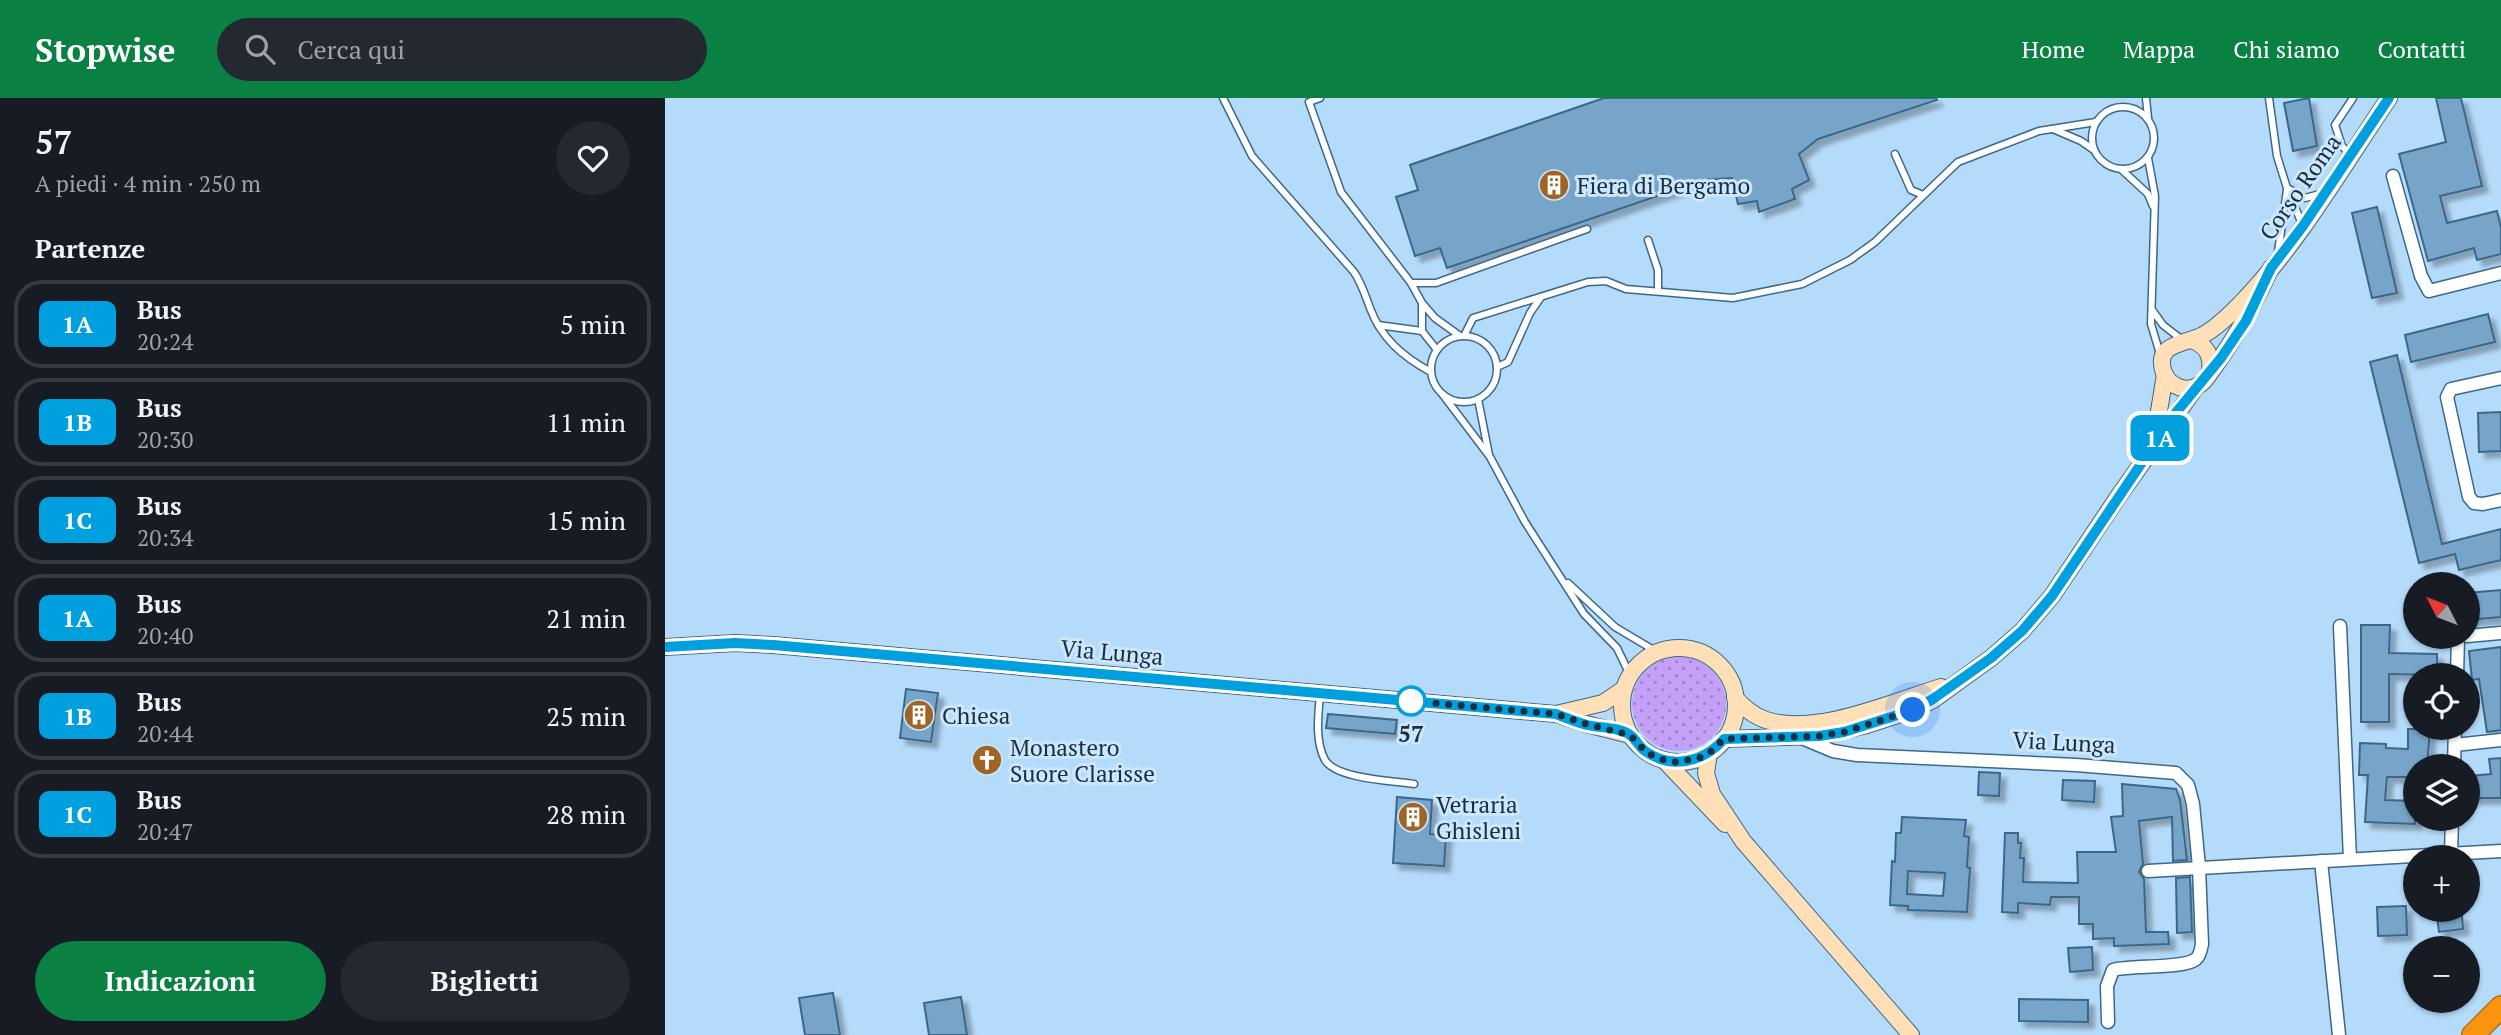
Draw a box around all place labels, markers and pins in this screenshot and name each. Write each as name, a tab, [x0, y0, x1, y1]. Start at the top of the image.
building icon: Fiera di Bergamo	[1537, 168, 1571, 202]
place label: Fiera di Bergamo	[1577, 170, 1750, 201]
marker: 57	[1396, 686, 1426, 716]
building icon: Chiesa	[902, 698, 936, 732]
place label: Chiesa	[942, 700, 1011, 731]
place label: 57	[1398, 718, 1424, 749]
place label: Monastero Suore Clarisse	[1010, 732, 1155, 789]
church icon: Monastero Suore Clarisse	[970, 743, 1004, 777]
place label: Vetraria Ghisleni	[1436, 789, 1521, 846]
building icon: Vetraria Ghisleni	[1396, 800, 1430, 834]

